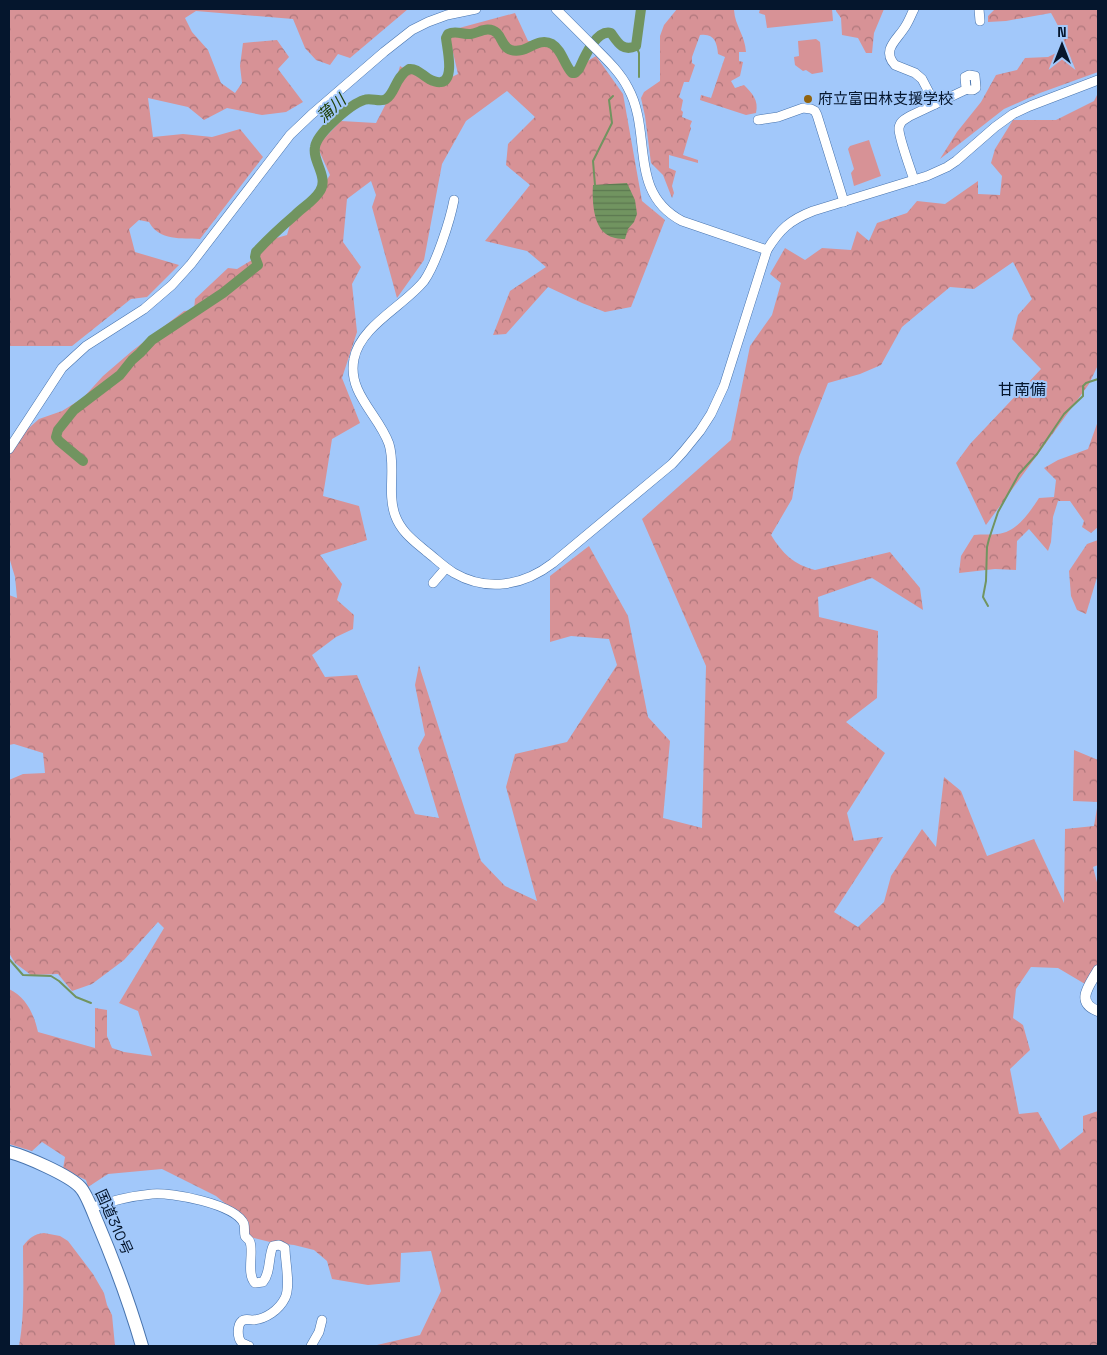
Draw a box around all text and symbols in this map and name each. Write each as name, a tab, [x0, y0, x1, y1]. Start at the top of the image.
north arrow	[1037, 20, 1087, 70]
text: N	[1057, 23, 1067, 41]
water label: 蒲川	[312, 89, 352, 127]
place label: 府立富田林支援学校	[818, 89, 953, 108]
marker: 府立富田林支援学校	[802, 93, 814, 105]
district label: 甘南備	[998, 379, 1046, 400]
street label: 国道310号	[92, 1186, 137, 1258]

